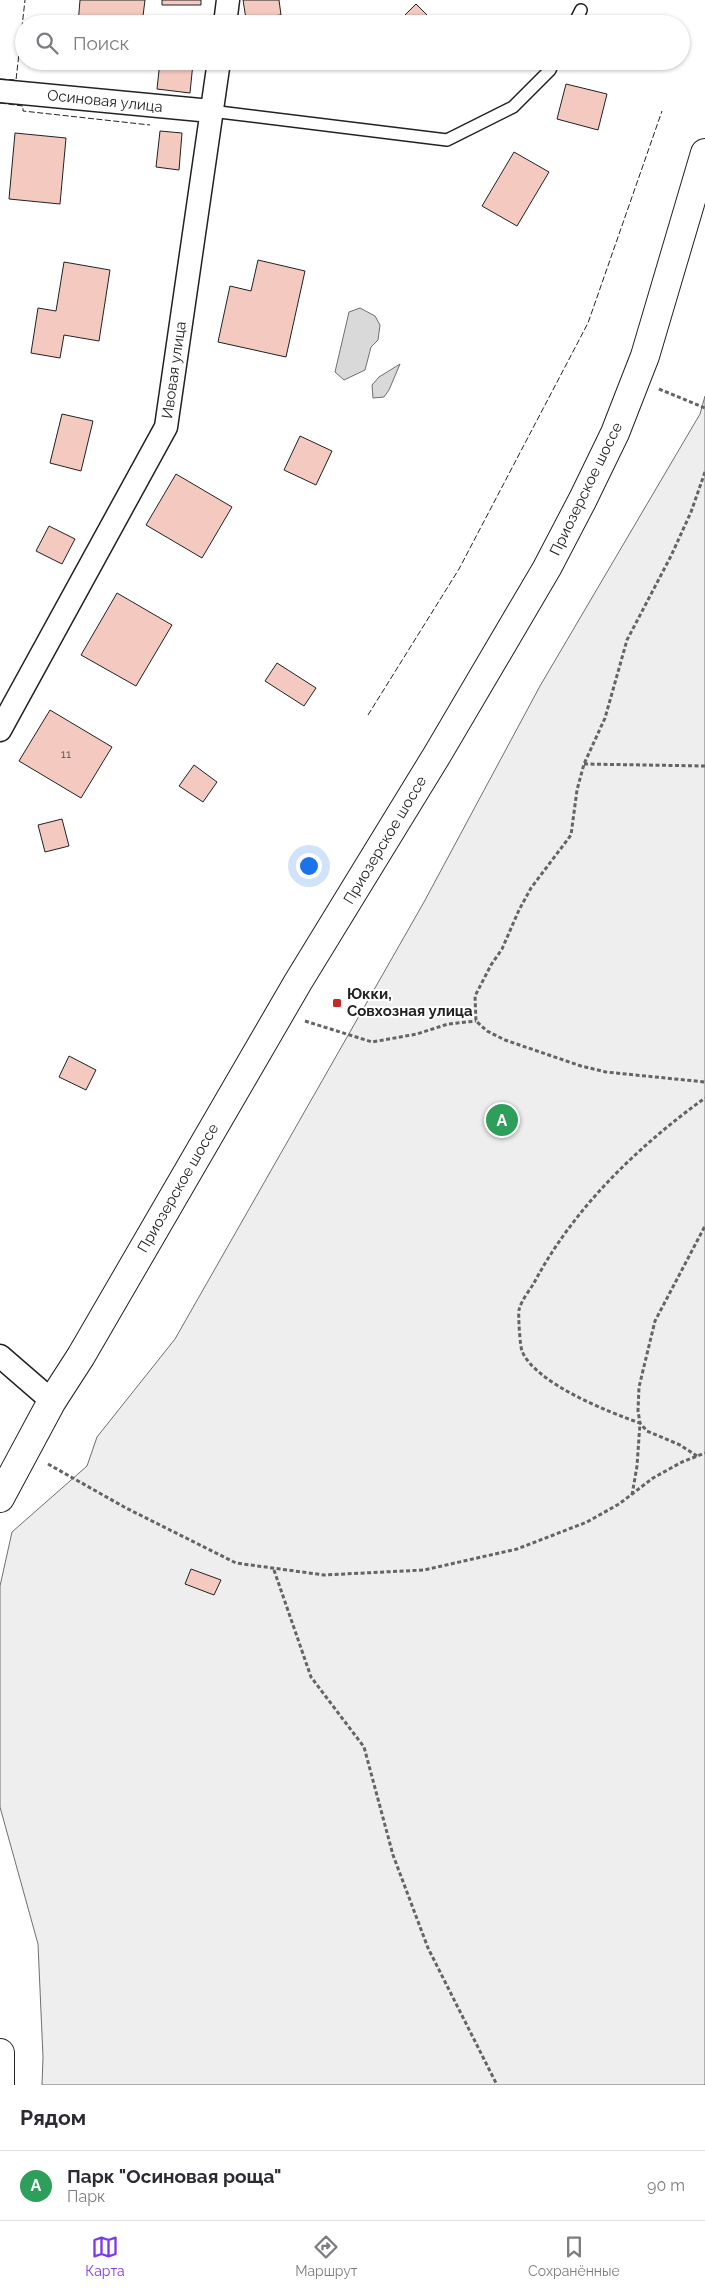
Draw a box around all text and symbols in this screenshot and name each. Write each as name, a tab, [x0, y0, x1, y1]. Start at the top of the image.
search box	[15, 15, 690, 70]
icon: search	[33, 29, 61, 57]
text: Поиск	[73, 32, 129, 54]
street label: Осиновая улица	[46, 86, 164, 116]
street label: Ивовая улица	[158, 320, 190, 420]
street label: Приозерское шоссе	[546, 419, 626, 559]
house number: 11	[61, 747, 71, 761]
street label: Приозерское шоссе	[340, 773, 430, 907]
your location	[296, 853, 322, 879]
place label: Юкки, Совхозная улица	[347, 985, 473, 1020]
marker: Юкки, Совхозная улица	[331, 997, 343, 1009]
pin: A	[486, 1101, 518, 1139]
street label: Приозерское шоссе	[134, 1120, 222, 1256]
text: Рядом	[20, 2105, 86, 2130]
text: Парк "Осиновая роща"	[67, 2165, 281, 2187]
text: A	[31, 2176, 41, 2195]
text: 90 m	[647, 2176, 685, 2195]
text: Парк	[67, 2187, 105, 2206]
tab: Карта	[85, 2233, 125, 2279]
tab: Маршрут	[295, 2233, 358, 2279]
tab: Сохранённые	[528, 2233, 620, 2279]

